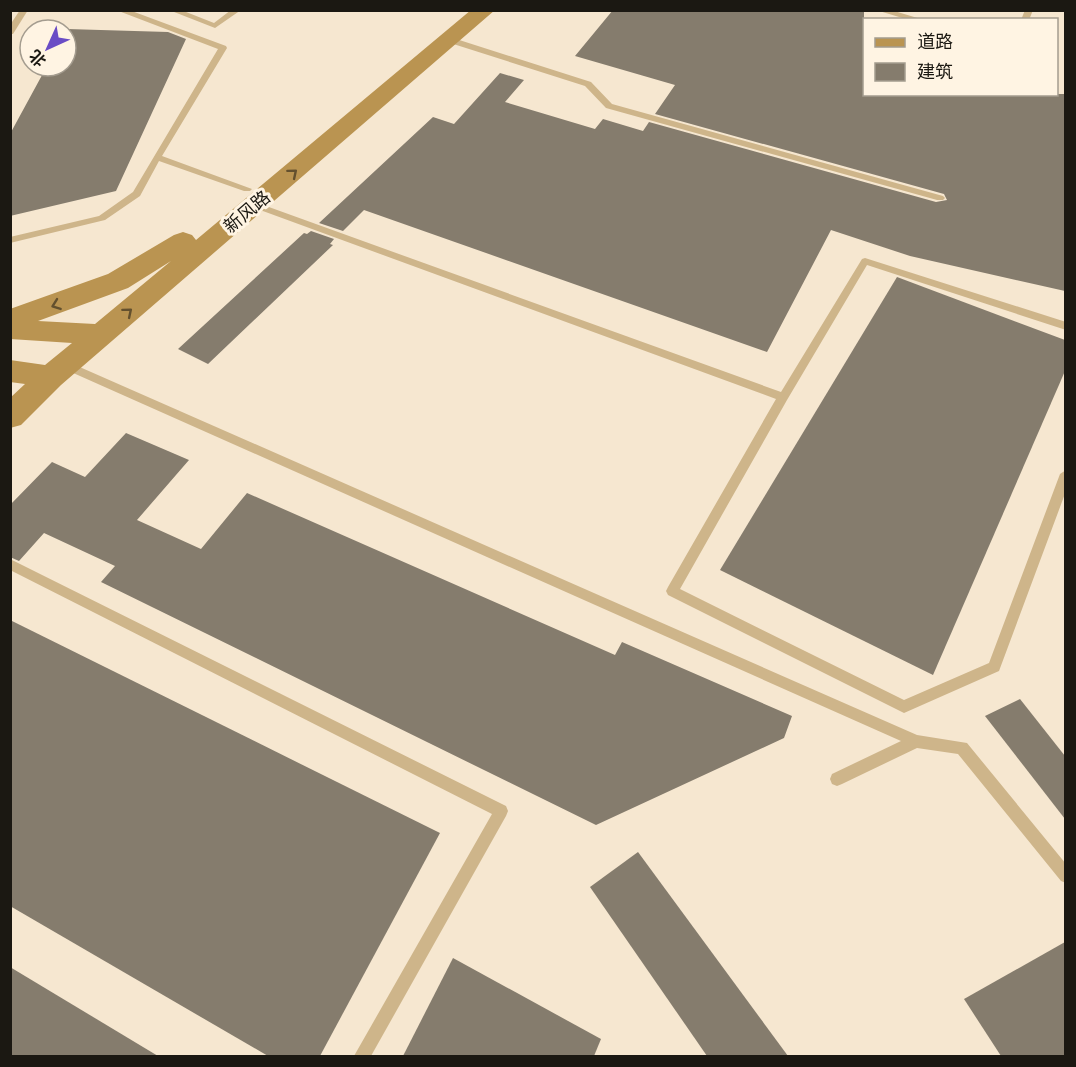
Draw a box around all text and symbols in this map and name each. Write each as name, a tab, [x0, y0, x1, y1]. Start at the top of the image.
north arrow	[18, 18, 78, 78]
legend	[863, 18, 1058, 96]
text: 道路	[917, 30, 953, 55]
text: 北	[25, 44, 52, 71]
text: 建筑	[917, 60, 953, 85]
one-way arrow	[286, 169, 297, 180]
street label: 新风路	[219, 185, 276, 239]
one-way arrow	[52, 298, 63, 310]
one-way arrow	[121, 309, 132, 320]

